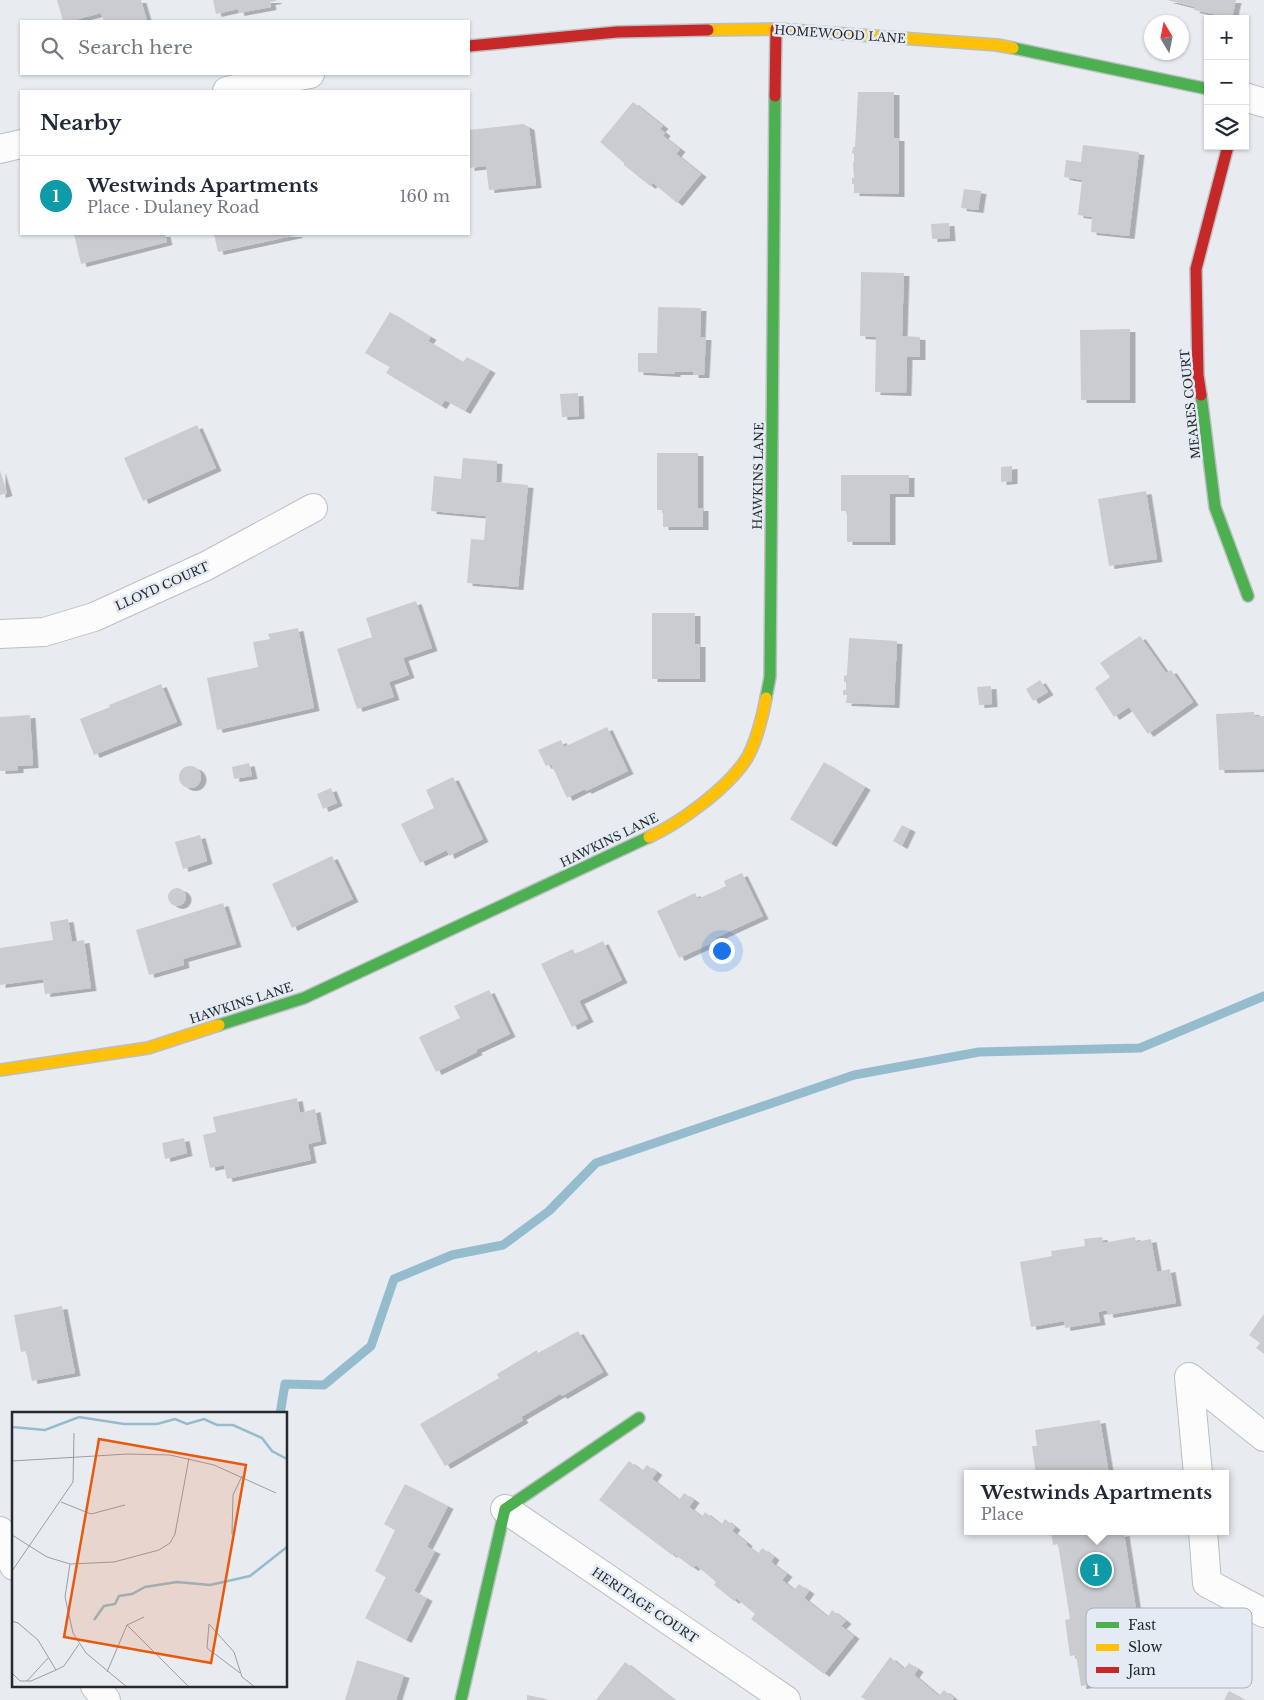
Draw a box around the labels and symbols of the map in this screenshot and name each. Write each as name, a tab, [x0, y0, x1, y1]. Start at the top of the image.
north arrow	[1144, 15, 1189, 60]
street label: HOMEWOOD LANE	[774, 22, 907, 46]
street label: MEARES COURT	[1177, 348, 1203, 460]
street label: HAWKINS LANE	[750, 422, 766, 530]
street label: LLOYD COURT	[113, 558, 212, 613]
street label: HAWKINS LANE	[557, 810, 661, 870]
your location	[709, 938, 735, 964]
street label: HAWKINS LANE	[188, 979, 295, 1027]
inset map	[12, 1412, 288, 1688]
pin: 1	[1080, 1551, 1112, 1589]
street label: HERITAGE COURT	[589, 1564, 701, 1646]
legend	[1086, 1608, 1252, 1688]
text: Fast	[1128, 1616, 1157, 1634]
text: Slow	[1128, 1638, 1162, 1656]
text: Jam	[1126, 1661, 1156, 1679]

